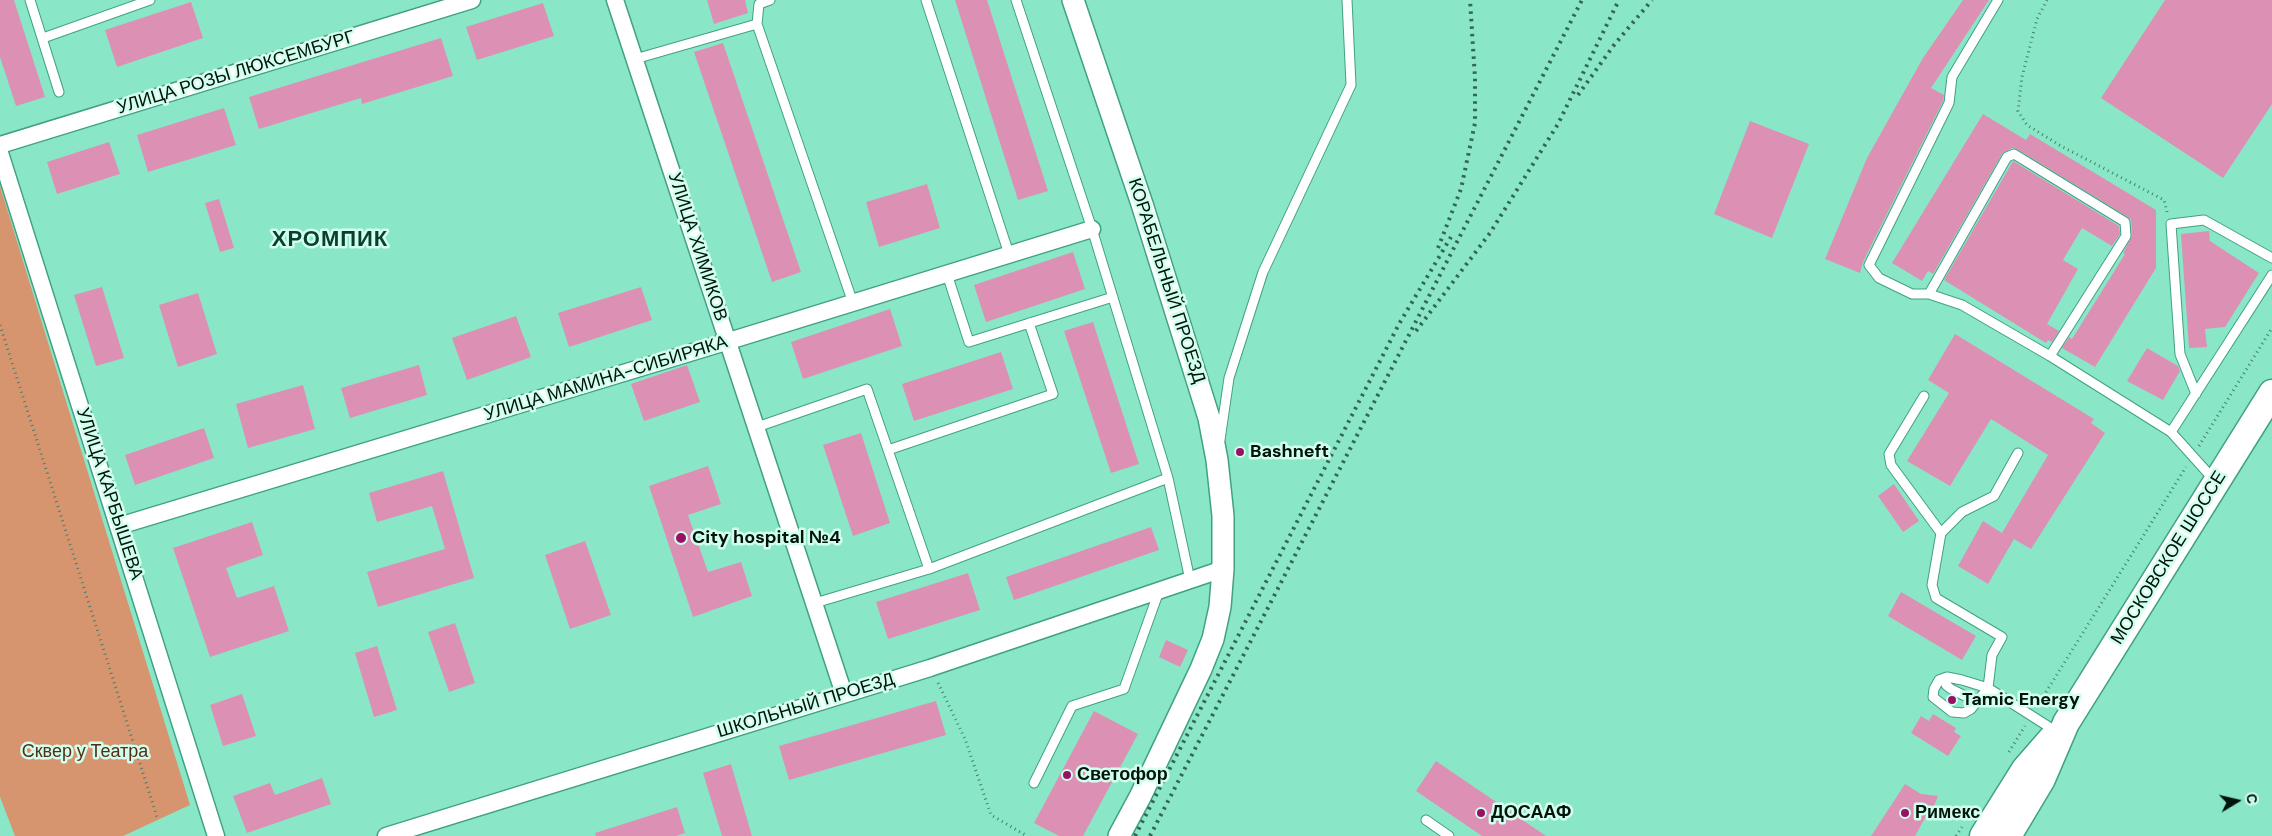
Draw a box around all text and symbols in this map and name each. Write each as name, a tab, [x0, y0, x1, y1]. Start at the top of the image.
street label: УЛИЦА РОЗЫ ЛЮКСЕМБУРГ	[114, 26, 358, 120]
street label: УЛИЦА ХИМИКОВ	[663, 170, 731, 324]
street label: КОРАБЕЛЬНЫЙ ПРОЕЗД	[1123, 176, 1209, 386]
district label: ХРОМПИК	[271, 227, 389, 253]
street label: УЛИЦА МАМИНА-СИБИРЯКА	[482, 332, 730, 426]
street label: УЛИЦА КАРБЫШЕВА	[71, 405, 147, 583]
place label: Bashneft	[1250, 441, 1329, 463]
marker: Bashneft	[1234, 446, 1246, 458]
street label: МОСКОВСКОЕ ШОССЕ	[2107, 467, 2231, 649]
place label: City hospital №4	[692, 527, 841, 549]
marker: City hospital №4	[674, 531, 688, 545]
street label: ШКОЛЬНЫЙ ПРОЕЗД	[715, 669, 897, 743]
place label: Tamic Energy	[1962, 689, 2080, 711]
marker: Tamic Energy	[1946, 694, 1958, 706]
park label: Сквер у Театра	[22, 741, 148, 763]
place label: Светофор	[1077, 764, 1168, 786]
marker: Светофор	[1061, 769, 1073, 781]
north arrow	[2212, 776, 2262, 826]
text: С	[2242, 792, 2261, 805]
place label: ДОСААФ	[1491, 802, 1571, 824]
place label: Римекс	[1915, 802, 1980, 824]
marker: ДОСААФ	[1475, 807, 1487, 819]
marker: Римекс	[1899, 807, 1911, 819]

